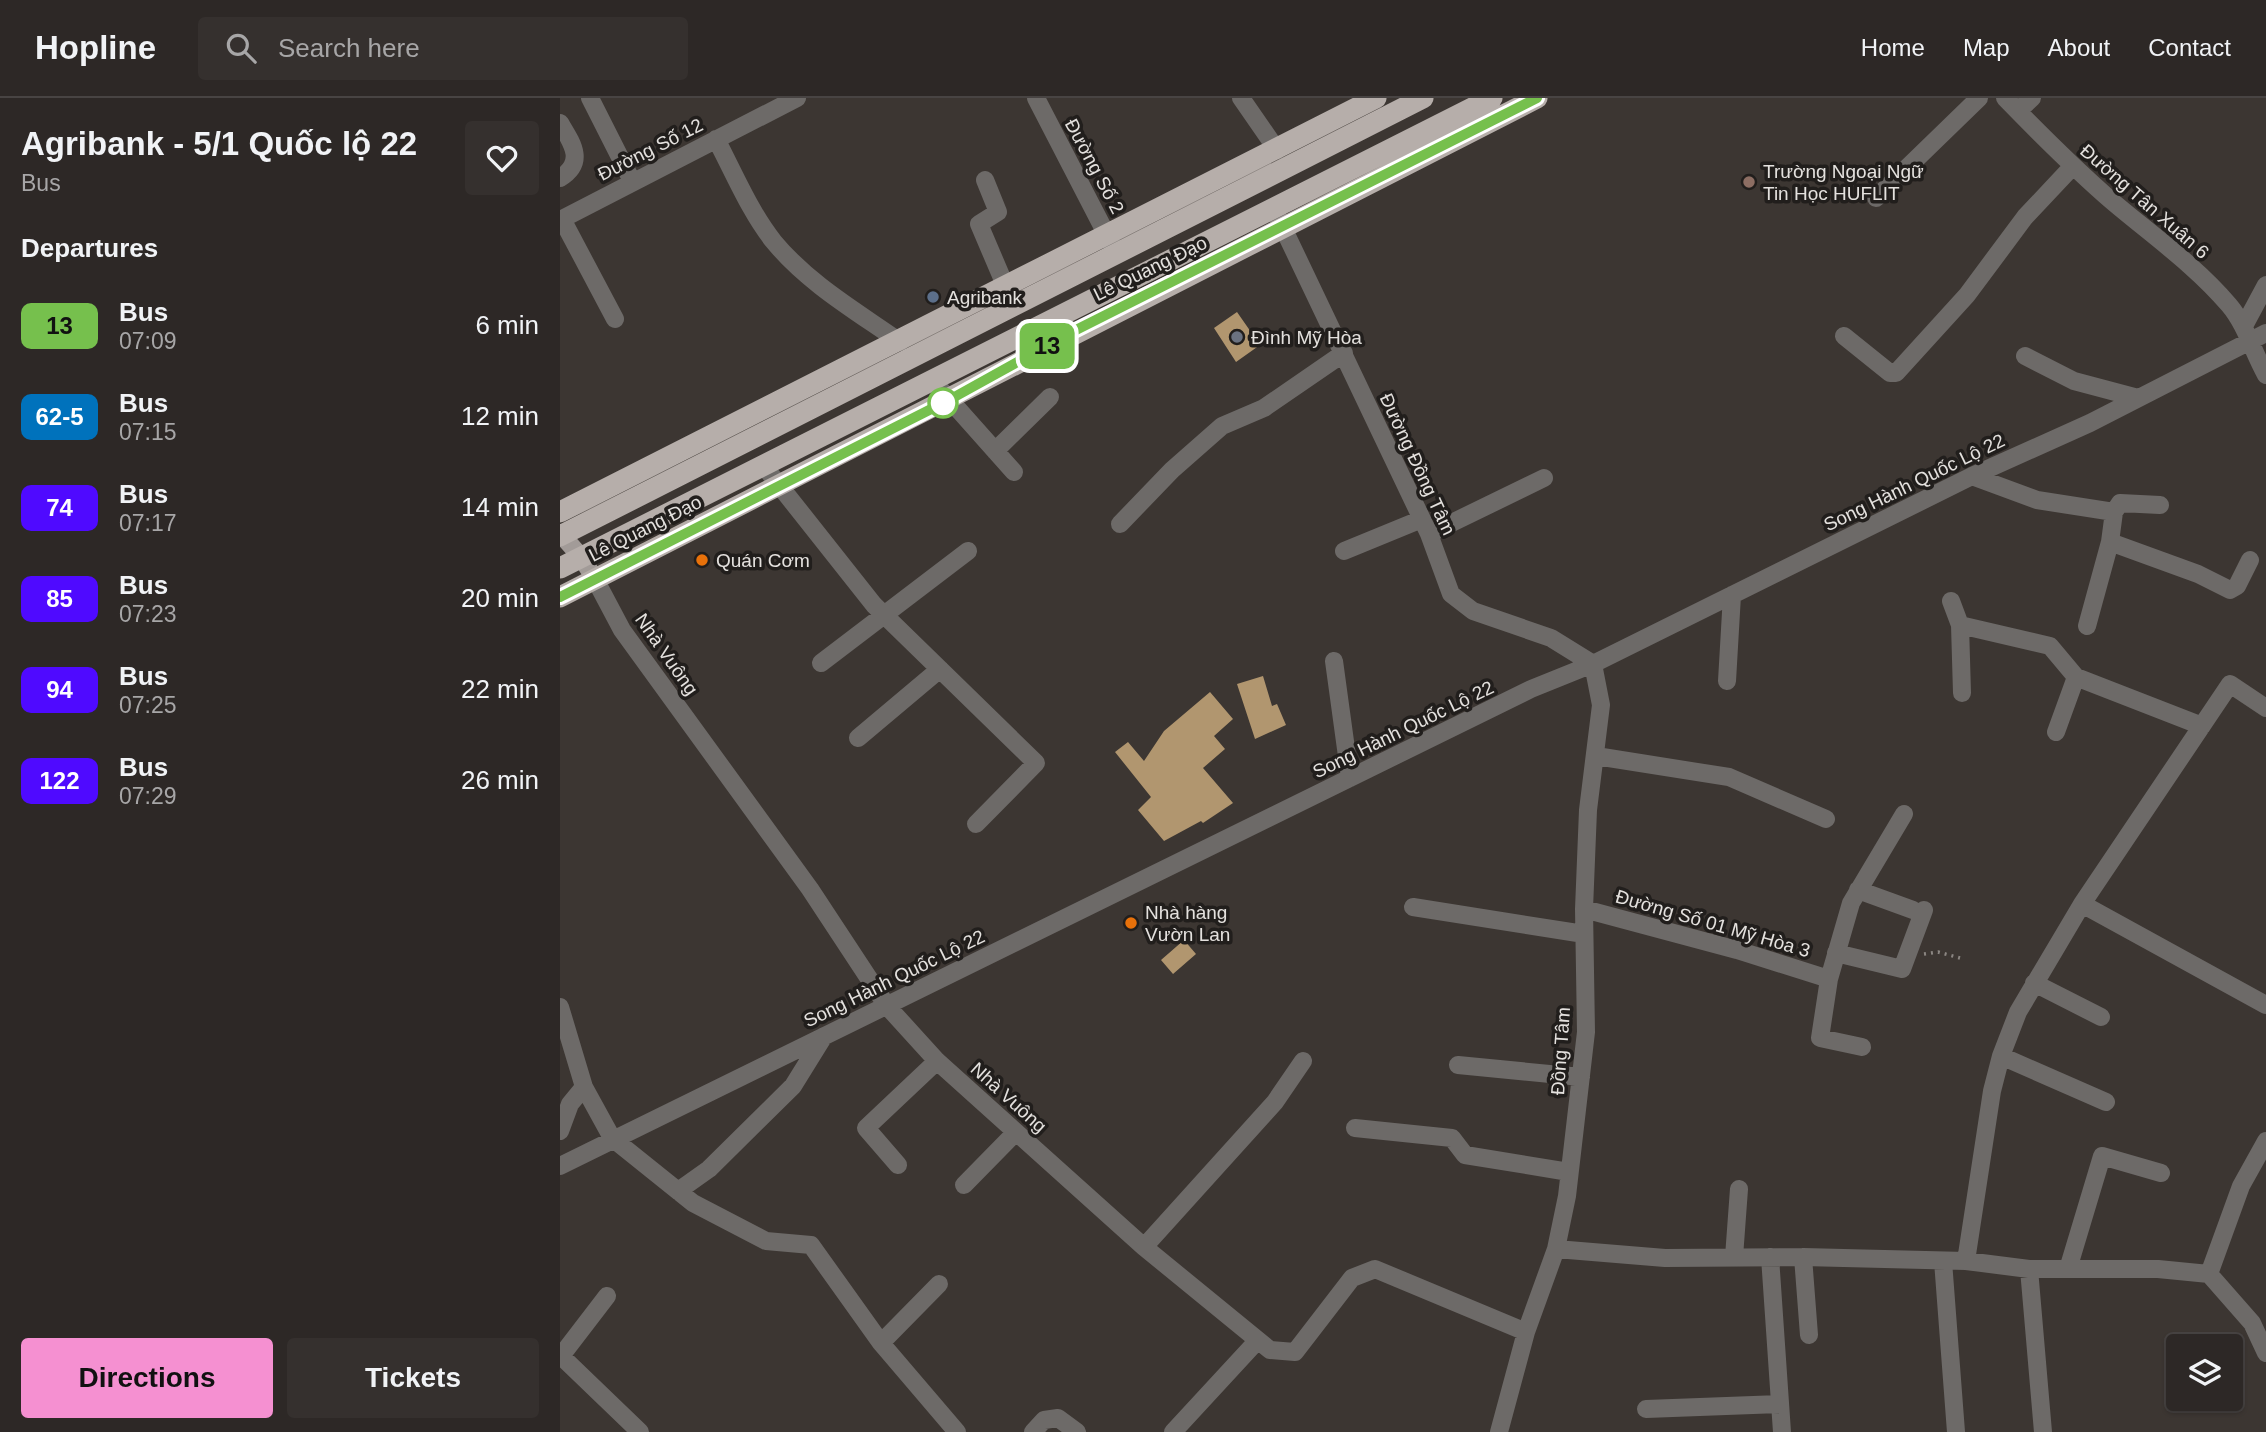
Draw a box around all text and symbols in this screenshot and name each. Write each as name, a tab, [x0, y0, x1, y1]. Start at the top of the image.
search box	[198, 17, 688, 80]
text: Hopline	[35, 29, 156, 66]
icon: search	[222, 29, 260, 67]
text: Search here	[278, 33, 420, 63]
text: Home	[1861, 34, 1925, 61]
text: Map	[1963, 34, 2010, 61]
text: About	[2048, 34, 2110, 61]
text: Contact	[2148, 34, 2231, 61]
street label: Đường Số 12	[594, 114, 706, 185]
street label: Đường Số 2	[1061, 115, 1128, 217]
button: heart	[465, 121, 539, 195]
text: Agribank - 5/1 Quốc lộ 22	[21, 125, 417, 162]
street label: Đường Tân Xuân 6	[2076, 140, 2213, 263]
place label: Trường Ngoại Ngữ Tin Học HUFLIT	[1763, 161, 1924, 204]
text: Bus	[21, 170, 61, 196]
marker: Trường Ngoại Ngữ Tin Học HUFLIT	[1741, 174, 1757, 190]
street label: Lê Quang Đạo	[1090, 232, 1210, 305]
text: Departures	[21, 233, 158, 263]
place label: Agribank	[947, 287, 1022, 308]
marker: Agribank	[925, 289, 941, 305]
text: Bus	[119, 297, 168, 327]
text: 6 min	[475, 310, 539, 340]
text: 13	[46, 312, 73, 339]
line badge: 13	[1016, 323, 1078, 369]
place label: Đình Mỹ Hòa	[1251, 327, 1362, 348]
text: 07:09	[119, 328, 177, 354]
marker: Đình Mỹ Hòa	[1229, 329, 1245, 345]
text: 13	[1034, 332, 1060, 359]
text: Bus	[119, 388, 168, 418]
unlabelled marker	[928, 388, 958, 418]
street label: Đường Đồng Tâm	[1376, 390, 1460, 538]
text: 12 min	[461, 401, 539, 431]
text: 62-5	[35, 403, 84, 430]
text: 07:15	[119, 419, 177, 445]
street label: Song Hành Quốc Lộ 22	[1820, 429, 2008, 535]
text: Bus	[119, 479, 168, 509]
street label: Lê Quang Đạo	[585, 491, 705, 566]
text: 14 min	[461, 492, 539, 522]
text: 74	[46, 494, 73, 521]
text: 07:17	[119, 510, 177, 536]
place label: Quán Cơm	[716, 550, 810, 571]
marker: Quán Cơm	[694, 552, 710, 568]
text: Bus	[119, 570, 168, 600]
text: 20 min	[461, 583, 539, 613]
text: 85	[46, 585, 73, 612]
text: 07:23	[119, 601, 177, 627]
street label: Nhà Vuông	[631, 610, 702, 699]
text: Bus	[119, 661, 168, 691]
text: 22 min	[461, 674, 539, 704]
text: 94	[46, 676, 73, 703]
street label: Song Hành Quốc Lộ 22	[1309, 676, 1497, 782]
text: 07:25	[119, 692, 177, 718]
text: Bus	[119, 752, 168, 782]
text: 26 min	[461, 765, 539, 795]
text: 122	[39, 767, 80, 794]
text: 07:29	[119, 783, 177, 809]
street label: Đường Số 01 Mỹ Hòa 3	[1613, 886, 1813, 961]
place label: Nhà hàng Vườn Lan	[1145, 902, 1230, 945]
marker: Nhà hàng Vườn Lan	[1123, 915, 1139, 931]
street label: Song Hành Quốc Lộ 22	[800, 925, 988, 1031]
street label: Đồng Tâm	[1547, 1006, 1574, 1096]
street label: Nhà Vuông	[967, 1058, 1051, 1137]
map controls	[2166, 1334, 2243, 1411]
button: layers	[2166, 1334, 2243, 1411]
button: Directions	[21, 1338, 273, 1418]
button: Tickets	[287, 1338, 539, 1418]

